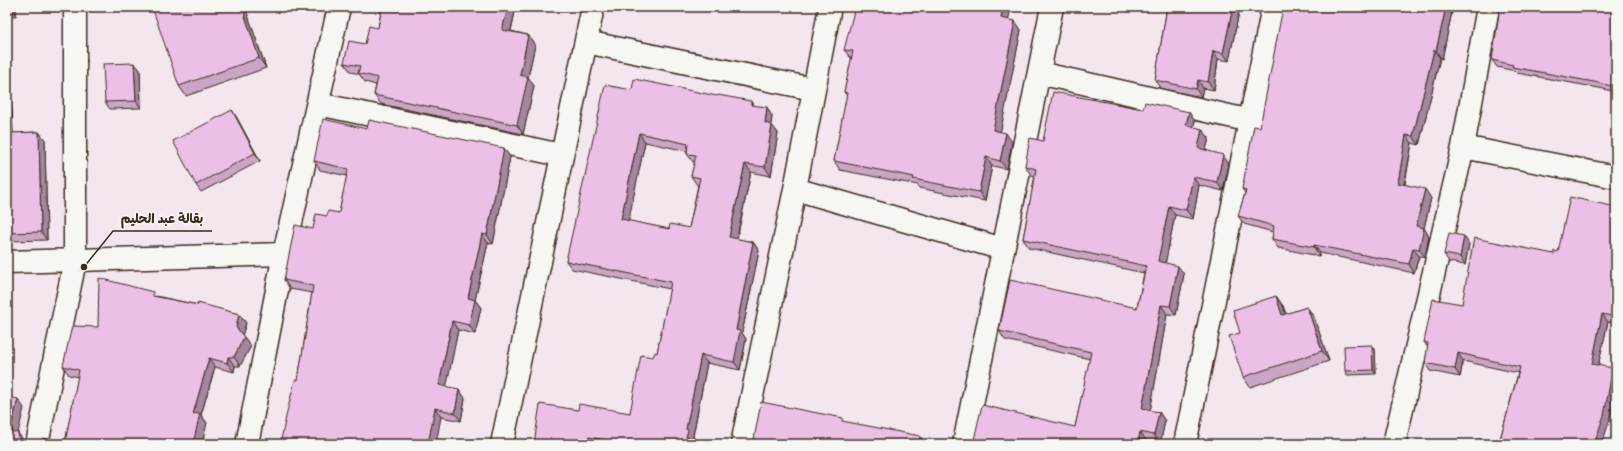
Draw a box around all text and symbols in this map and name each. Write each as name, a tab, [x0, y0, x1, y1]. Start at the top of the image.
callout: بقالة عبد الحليم	[113, 206, 212, 231]
text: بقالة عبد الحليم	[121, 212, 204, 229]

